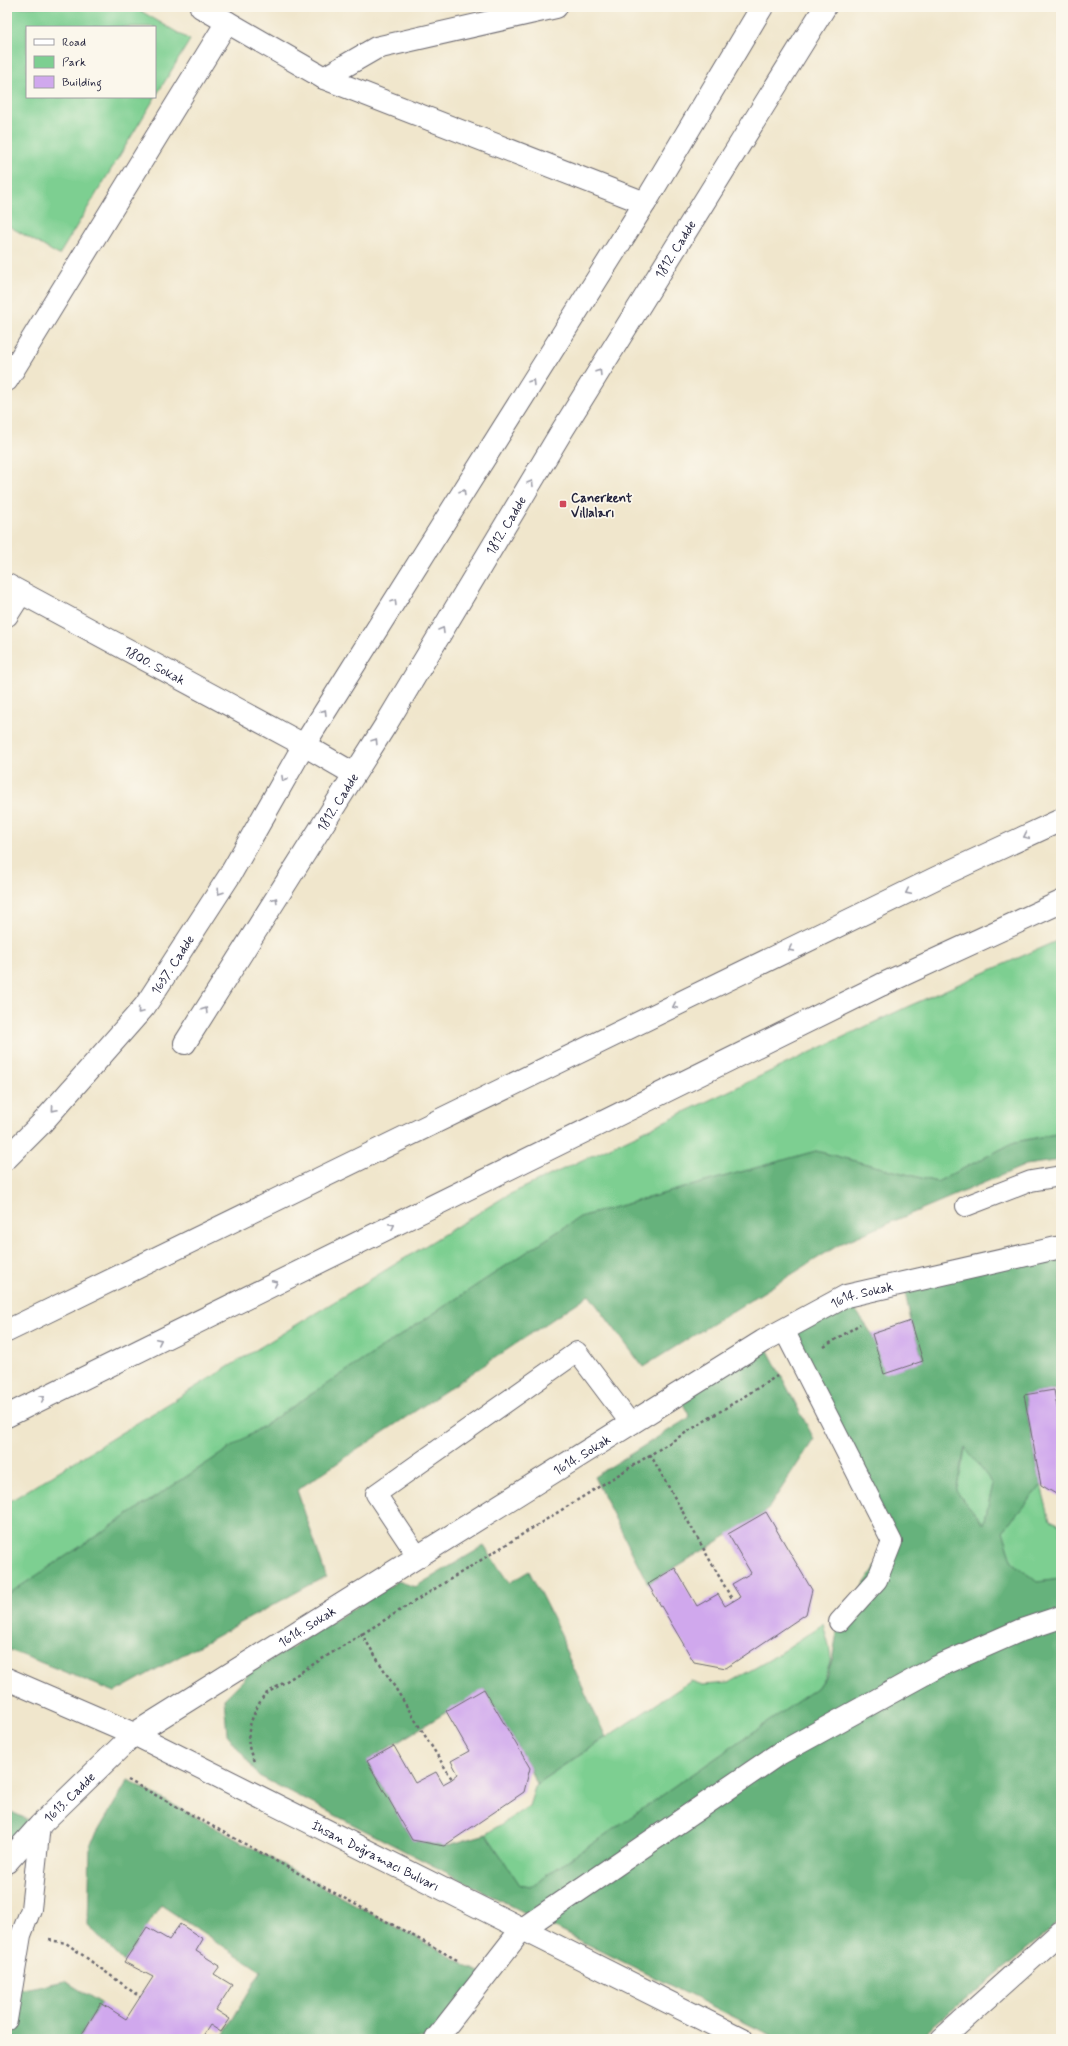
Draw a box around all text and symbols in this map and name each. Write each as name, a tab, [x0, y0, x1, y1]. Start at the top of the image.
legend	[26, 26, 156, 98]
text: Road	[62, 35, 86, 51]
text: Park	[62, 55, 86, 71]
text: Building	[62, 75, 102, 92]
street label: 1812. Cadde	[652, 217, 701, 282]
one-way arrow	[594, 369, 601, 376]
one-way arrow	[528, 379, 535, 386]
one-way arrow	[526, 480, 533, 487]
one-way arrow	[458, 489, 466, 496]
place label: Canerkent Villaları	[571, 490, 633, 522]
street label: 1812. Cadde	[482, 493, 531, 558]
marker: Canerkent Villaları	[558, 499, 568, 509]
one-way arrow	[389, 599, 396, 606]
one-way arrow	[438, 627, 445, 634]
street label: 1800. Sokak	[121, 643, 188, 690]
one-way arrow	[320, 709, 327, 716]
one-way arrow	[370, 739, 377, 746]
street label: 1812. Cadde	[314, 770, 363, 835]
one-way arrow	[282, 775, 289, 782]
one-way arrow	[1022, 831, 1030, 839]
one-way arrow	[217, 887, 224, 894]
one-way arrow	[905, 887, 913, 895]
one-way arrow	[270, 897, 277, 904]
street label: 1637. Cadde	[148, 932, 199, 998]
one-way arrow	[788, 944, 796, 952]
one-way arrow	[671, 1001, 679, 1009]
one-way arrow	[137, 1007, 144, 1014]
one-way arrow	[201, 1007, 208, 1014]
one-way arrow	[51, 1104, 59, 1112]
one-way arrow	[388, 1223, 395, 1231]
street label: 1614. Sokak	[828, 1278, 895, 1313]
one-way arrow	[271, 1280, 278, 1288]
one-way arrow	[154, 1338, 162, 1346]
one-way arrow	[38, 1395, 45, 1403]
street label: 1614. Sokak	[550, 1431, 615, 1480]
street label: 1614. Sokak	[275, 1603, 340, 1652]
street label: 1613. Cadde	[41, 1769, 100, 1827]
street label: İhsan Doğramacı Bulvarı	[308, 1818, 442, 1896]

